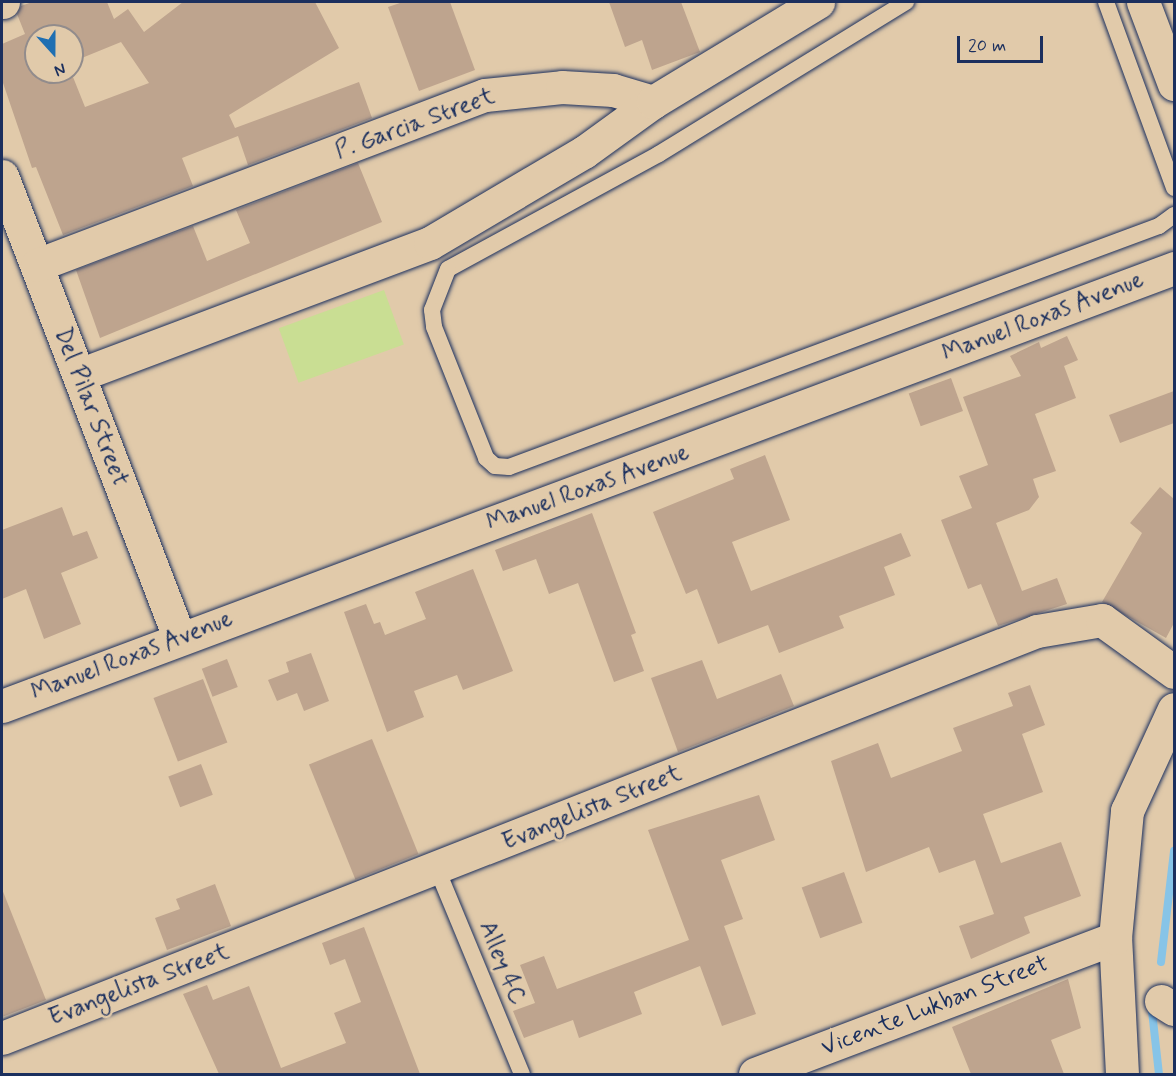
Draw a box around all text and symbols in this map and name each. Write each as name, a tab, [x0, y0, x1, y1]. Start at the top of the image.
north arrow	[24, 24, 84, 84]
scale bar	[960, 24, 1046, 62]
text: 20 m	[968, 34, 1006, 58]
text: N	[51, 58, 69, 81]
street label: P. Garcia Street	[331, 82, 499, 166]
street label: Manuel Roxas Avenue	[936, 265, 1150, 369]
street label: Del Pilar Street	[48, 326, 134, 488]
street label: Manuel Roxas Avenue	[481, 437, 695, 539]
street label: Manuel Roxas Avenue	[25, 604, 239, 708]
street label: Evangelista Street	[498, 759, 686, 857]
street label: Alley 4C	[472, 917, 532, 1009]
street label: Evangelista Street	[45, 937, 233, 1033]
street label: Vicente Lukban Street	[817, 949, 1053, 1063]

